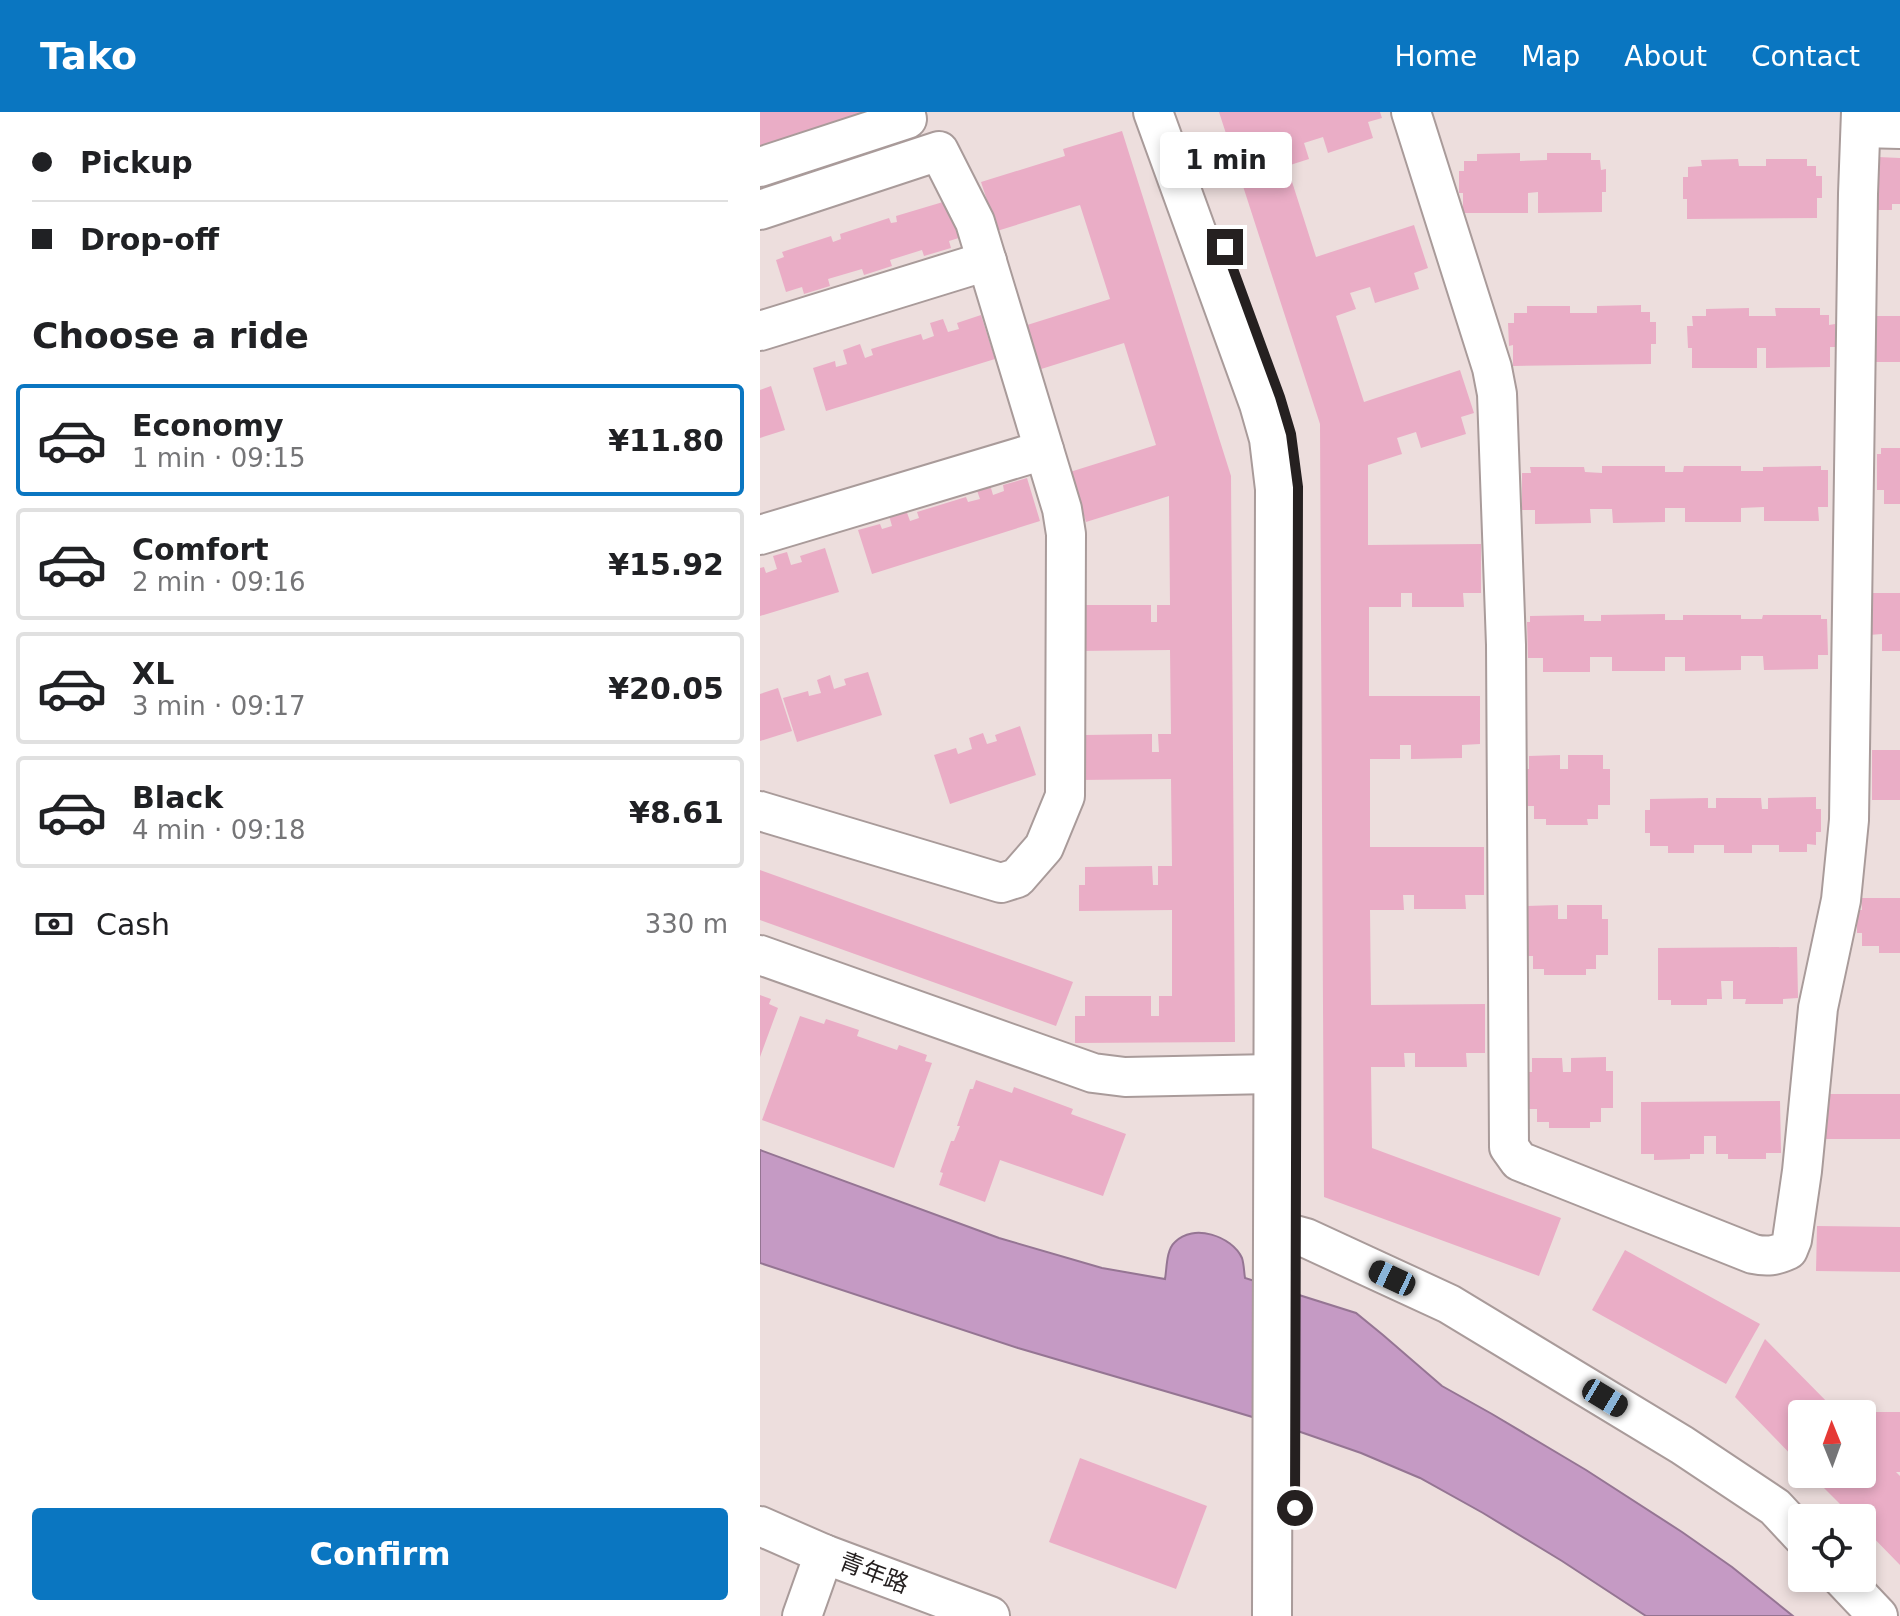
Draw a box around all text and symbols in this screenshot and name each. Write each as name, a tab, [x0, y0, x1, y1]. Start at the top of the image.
text: Tako	[40, 34, 137, 78]
text: Home	[1394, 40, 1477, 73]
text: Map	[1521, 40, 1580, 73]
text: About	[1624, 40, 1707, 73]
text: Contact	[1751, 40, 1860, 73]
callout: 1 min	[1159, 131, 1291, 187]
text: Pickup	[80, 145, 193, 180]
text: 1 min	[1185, 145, 1267, 175]
text: Drop-off	[80, 222, 219, 257]
route end	[1207, 229, 1243, 265]
text: Choose a ride	[32, 315, 309, 356]
icon: car	[36, 404, 108, 476]
text: Economy	[132, 408, 284, 443]
text: ¥11.80	[608, 423, 724, 458]
text: 1 min · 09:15	[132, 443, 306, 473]
icon: car	[36, 528, 108, 600]
text: Comfort	[132, 532, 269, 567]
text: ¥15.92	[608, 547, 724, 582]
text: 2 min · 09:16	[132, 567, 306, 597]
icon: car	[36, 652, 108, 724]
text: XL	[132, 656, 174, 691]
text: ¥20.05	[608, 671, 724, 706]
text: 3 min · 09:17	[132, 691, 306, 721]
icon: car	[36, 776, 108, 848]
text: Black	[132, 780, 223, 815]
text: ¥8.61	[629, 795, 724, 830]
text: 4 min · 09:18	[132, 815, 306, 845]
icon: cash	[32, 902, 76, 946]
text: Cash	[96, 907, 170, 942]
text: 330 m	[645, 909, 728, 939]
car	[1365, 1257, 1419, 1299]
car	[1578, 1375, 1632, 1421]
north arrow	[1788, 1400, 1876, 1488]
map controls	[1788, 1400, 1876, 1592]
route start	[1277, 1490, 1313, 1526]
button: locate	[1788, 1504, 1876, 1592]
button: Confirm	[32, 1508, 728, 1600]
street label: 青年路	[835, 1547, 913, 1599]

